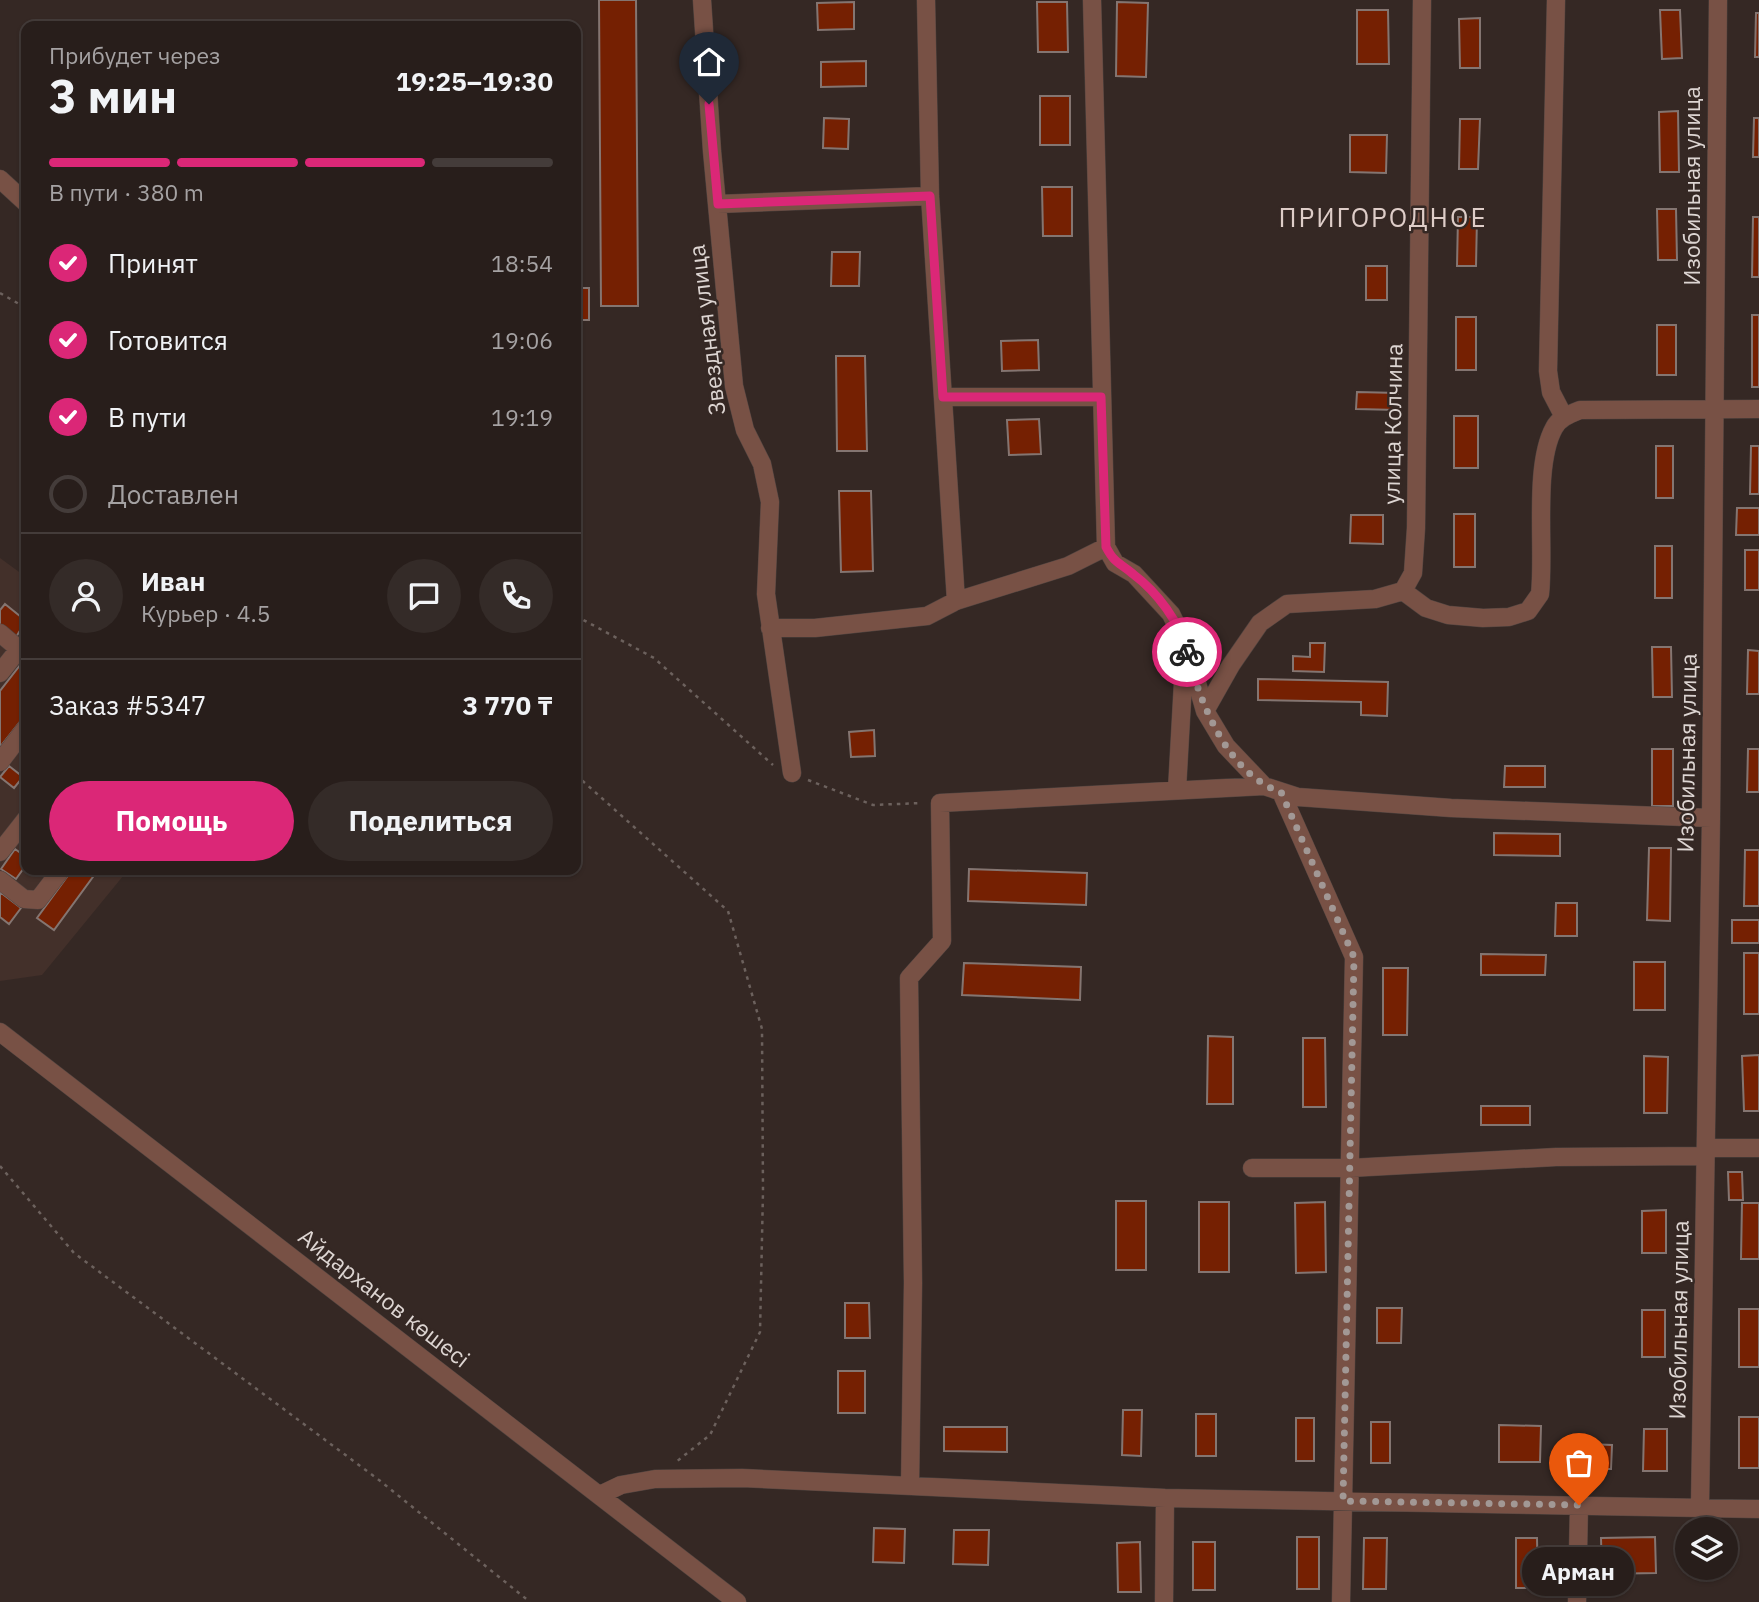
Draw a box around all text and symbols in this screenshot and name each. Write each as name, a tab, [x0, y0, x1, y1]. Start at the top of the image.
pin	[679, 32, 739, 104]
text: Прибудет через	[49, 40, 221, 70]
icon: home	[690, 43, 728, 81]
text: 19:25–19:30	[396, 64, 553, 98]
text: 3 мин	[49, 66, 177, 126]
street label: Изобильная улица	[1676, 86, 1706, 286]
text: В пути · 380 m	[49, 177, 204, 207]
district label: ПРИГОРОДНОЕ	[1278, 200, 1488, 234]
street label: Звездная улица	[681, 243, 731, 417]
icon: check	[49, 244, 87, 282]
text: Принят	[108, 246, 198, 280]
text: 18:54	[491, 248, 553, 278]
icon: check	[49, 321, 87, 359]
text: Готовится	[108, 323, 228, 357]
text: 19:06	[491, 325, 553, 355]
street label: улица Колчина	[1376, 343, 1408, 505]
icon: check	[49, 398, 87, 436]
text: В пути	[108, 400, 187, 434]
text: 19:19	[491, 402, 553, 432]
text: Доставлен	[108, 477, 239, 511]
button: person	[49, 559, 123, 633]
button: chat	[387, 559, 461, 633]
button: phone	[479, 559, 553, 633]
text: Иван	[141, 564, 206, 598]
text: Курьер · 4.5	[141, 598, 271, 628]
courier	[1152, 617, 1222, 687]
icon: bike	[1168, 633, 1206, 671]
street label: Изобильная улица	[1669, 653, 1703, 853]
text: Заказ #5347	[49, 688, 206, 722]
text: 3 770 ₸	[463, 688, 553, 722]
button: Помощь	[49, 781, 294, 861]
button: Поделиться	[308, 781, 553, 861]
street label: Изобильная улица	[1661, 1220, 1695, 1420]
street label: Айдарханов көшесі	[293, 1221, 476, 1373]
pin	[1549, 1433, 1609, 1505]
icon: bag	[1560, 1444, 1598, 1482]
map controls	[1675, 1517, 1738, 1580]
button: layers	[1675, 1517, 1738, 1580]
callout: Арман	[1523, 1547, 1635, 1596]
text: Арман	[1541, 1556, 1615, 1586]

